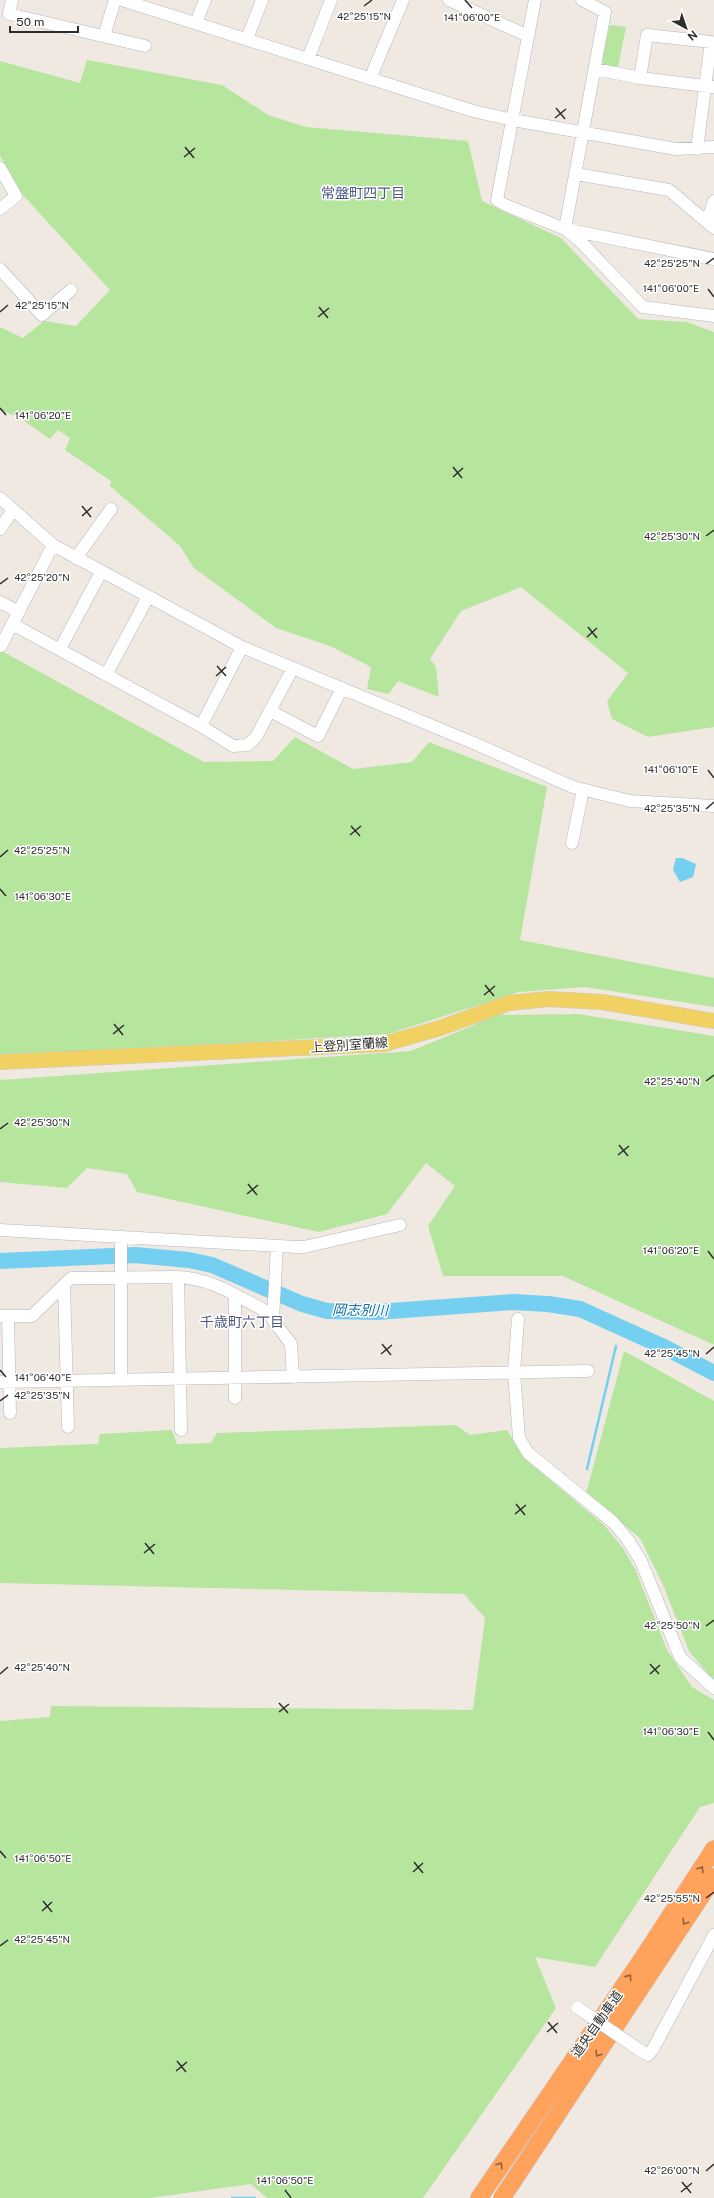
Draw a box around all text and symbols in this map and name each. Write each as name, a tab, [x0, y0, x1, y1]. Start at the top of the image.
scale bar	[10, 8, 78, 34]
north arrow	[666, 8, 706, 48]
text: 42°25'15"N	[337, 10, 391, 22]
text: 141°06'00"E	[444, 11, 500, 23]
text: 50 m	[16, 15, 44, 29]
text: N	[685, 28, 700, 43]
district label: 常盤町四丁目	[321, 185, 405, 201]
text: 42°25'25"N	[644, 257, 700, 269]
text: 141°06'00"E	[643, 282, 699, 294]
text: 42°25'15"N	[15, 299, 69, 311]
text: 141°06'20"E	[15, 409, 71, 421]
text: 42°25'30"N	[644, 530, 700, 542]
text: 42°25'20"N	[14, 571, 70, 583]
text: 141°06'10"E	[644, 763, 698, 775]
text: 42°25'35"N	[644, 802, 700, 814]
text: 42°25'25"N	[14, 844, 70, 856]
text: 141°06'30"E	[15, 890, 71, 902]
street label: 上登別室蘭線	[310, 1035, 388, 1055]
text: 42°25'40"N	[644, 1075, 700, 1087]
text: 42°25'30"N	[14, 1116, 70, 1128]
text: 141°06'20"E	[643, 1244, 699, 1256]
water label: 岡志別川	[332, 1302, 390, 1319]
district label: 千歳町六丁目	[200, 1314, 284, 1330]
text: 42°25'45"N	[644, 1347, 700, 1359]
text: 141°06'40"E	[15, 1371, 71, 1383]
text: 42°25'35"N	[14, 1389, 70, 1401]
text: 42°25'50"N	[644, 1619, 700, 1631]
text: 42°25'40"N	[14, 1661, 70, 1673]
text: 141°06'30"E	[643, 1725, 699, 1737]
text: 141°06'50"E	[15, 1852, 71, 1864]
one-way arrow	[696, 1866, 704, 1873]
text: 42°25'55"N	[644, 1892, 700, 1904]
one-way arrow	[683, 1917, 690, 1924]
text: 42°25'45"N	[14, 1933, 70, 1945]
one-way arrow	[624, 1975, 631, 1982]
street label: 道央自動車道	[568, 1988, 626, 2060]
one-way arrow	[596, 2049, 603, 2056]
one-way arrow	[495, 2163, 502, 2170]
text: 42°26'00"N	[644, 2164, 700, 2176]
text: 141°06'50"E	[257, 2174, 313, 2186]

